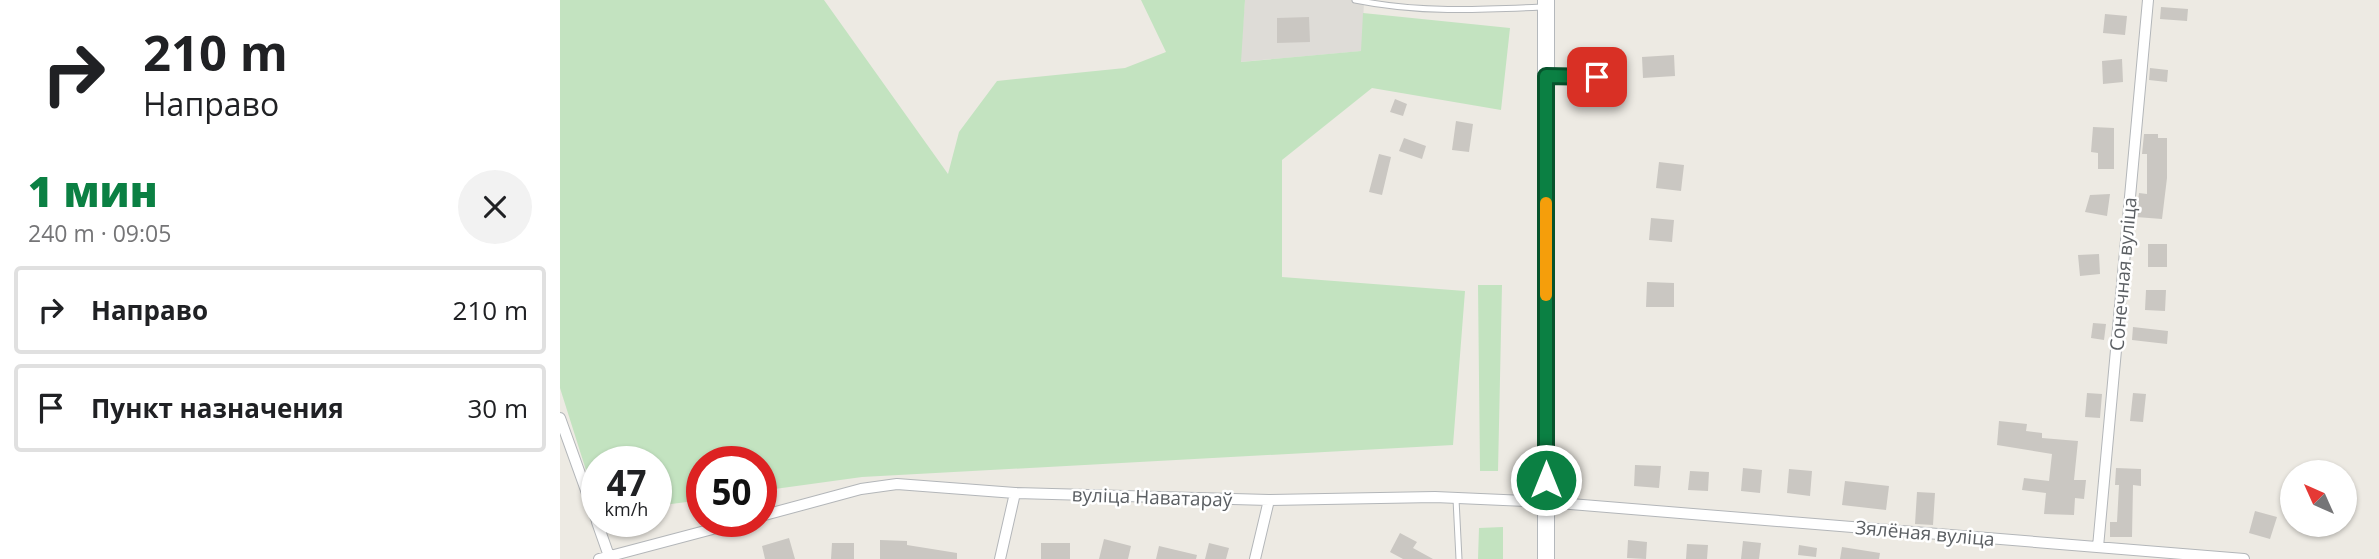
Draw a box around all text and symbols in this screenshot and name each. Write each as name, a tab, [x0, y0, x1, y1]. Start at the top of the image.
text: 210 m	[143, 19, 288, 85]
icon: right	[28, 28, 119, 119]
pin	[1567, 47, 1627, 107]
icon: arrive	[1578, 58, 1616, 96]
text: Направо	[143, 82, 279, 125]
text: 1 мин	[28, 162, 158, 219]
button: close	[458, 170, 532, 244]
street label: Сонечная вуліца	[2103, 196, 2143, 352]
text: 240 m · 09:05	[28, 217, 171, 249]
icon: right	[32, 291, 70, 329]
text: Направо	[91, 292, 208, 328]
text: 210 m	[453, 292, 528, 328]
icon: arrive	[32, 389, 70, 427]
text: Пункт назначения	[91, 390, 344, 426]
text: 30 m	[467, 390, 528, 426]
position arrow	[1509, 443, 1583, 517]
speed limit sign: 50	[686, 446, 777, 537]
text: 47	[606, 459, 647, 506]
north arrow	[2280, 460, 2357, 537]
map controls	[2280, 460, 2357, 537]
street label: вуліца Наватараў	[1071, 481, 1233, 513]
text: km/h	[605, 497, 648, 521]
street label: Зялёная вуліца	[1854, 514, 1996, 552]

